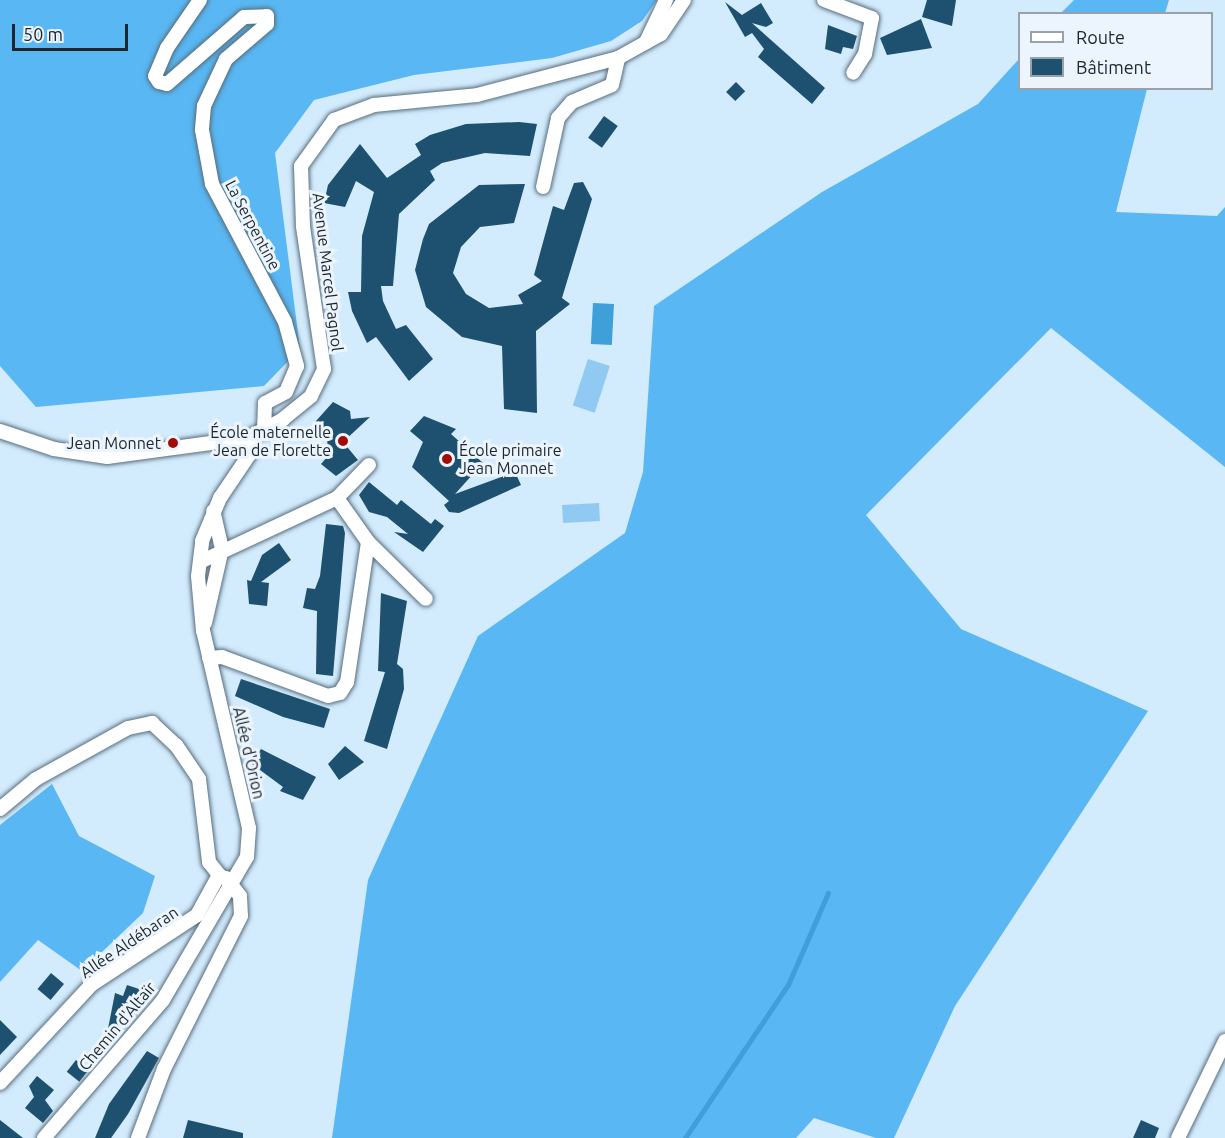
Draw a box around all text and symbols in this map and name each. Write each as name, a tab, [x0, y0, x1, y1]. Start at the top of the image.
scale bar	[15, 12, 130, 50]
legend	[1018, 12, 1213, 90]
text: 50 m	[23, 24, 63, 44]
text: Route	[1076, 27, 1125, 47]
text: Bâtiment	[1076, 57, 1151, 77]
street label: La Serpentine	[221, 177, 285, 273]
street label: Avenue Marcel Pagnol	[309, 192, 347, 352]
place label: École maternelle Jean de Florette	[210, 422, 331, 460]
place label: Jean Monnet	[67, 433, 161, 453]
marker: École maternelle Jean de Florette	[336, 434, 350, 448]
marker: Jean Monnet	[166, 436, 180, 450]
place label: École primaire Jean Monnet	[459, 440, 562, 478]
marker: École primaire Jean Monnet	[440, 452, 454, 466]
street label: Allée d'Orion	[229, 705, 269, 801]
street label: Allée Aldébaran	[76, 902, 182, 982]
street label: Chemin d'Altaïr	[74, 978, 160, 1074]

